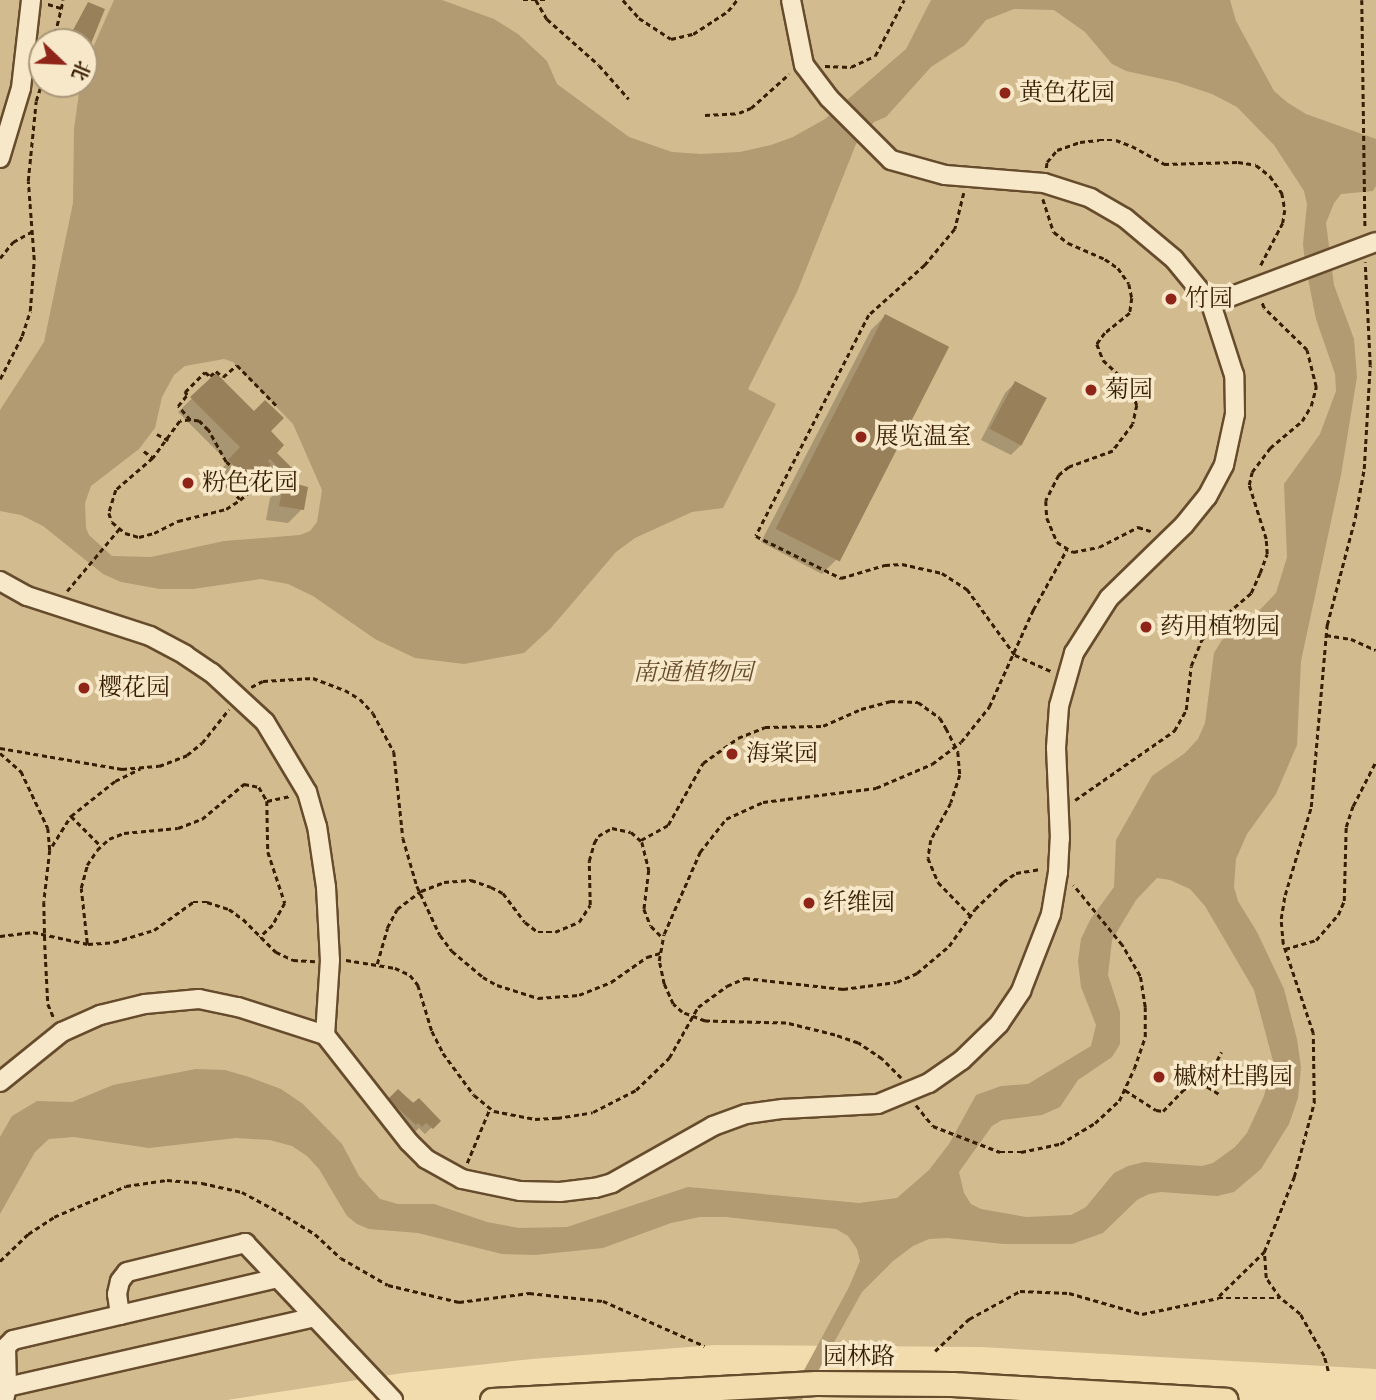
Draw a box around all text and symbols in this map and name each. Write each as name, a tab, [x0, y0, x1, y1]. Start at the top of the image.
north arrow	[28, 28, 98, 98]
text: 北	[65, 57, 96, 84]
place label: 黄色花园	[1019, 79, 1115, 107]
marker: 黄色花园	[997, 85, 1013, 101]
place label: 竹园	[1185, 285, 1233, 313]
marker: 竹园	[1163, 291, 1179, 307]
place label: 菊园	[1105, 376, 1153, 404]
marker: 菊园	[1083, 382, 1099, 398]
place label: 展览温室	[875, 423, 971, 451]
marker: 展览温室	[853, 429, 869, 445]
place label: 粉色花园	[202, 469, 298, 497]
marker: 粉色花园	[180, 475, 196, 491]
place label: 药用植物园	[1160, 613, 1280, 641]
marker: 药用植物园	[1138, 619, 1154, 635]
park label: 南通植物园	[633, 659, 753, 687]
place label: 樱花园	[98, 674, 170, 702]
marker: 樱花园	[76, 680, 92, 696]
place label: 海棠园	[746, 740, 818, 768]
marker: 海棠园	[724, 746, 740, 762]
place label: 纤维园	[823, 889, 895, 917]
marker: 纤维园	[801, 895, 817, 911]
place label: 槭树杜鹃园	[1173, 1063, 1293, 1091]
marker: 槭树杜鹃园	[1151, 1069, 1167, 1085]
street label: 园林路	[823, 1343, 895, 1371]

